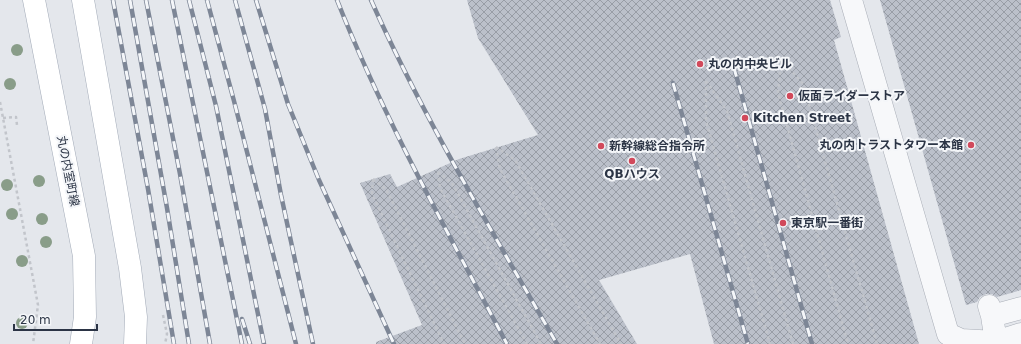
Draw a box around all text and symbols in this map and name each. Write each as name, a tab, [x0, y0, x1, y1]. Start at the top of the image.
place label: 丸の内中央ビル	[708, 57, 792, 71]
marker: 丸の内中央ビル	[695, 59, 705, 69]
place label: 仮面ライダーストア	[798, 89, 905, 103]
marker: 仮面ライダーストア	[785, 91, 795, 101]
place label: Kitchen Street	[753, 111, 851, 125]
marker: Kitchen Street	[740, 113, 750, 123]
street label: 丸の内室町線	[54, 134, 82, 208]
place label: 丸の内トラストタワー本館	[819, 138, 963, 152]
place label: 新幹線総合指令所	[609, 139, 705, 153]
marker: 丸の内トラストタワー本館	[966, 140, 976, 150]
marker: 新幹線総合指令所	[596, 141, 606, 151]
marker: QBハウス	[627, 156, 637, 166]
place label: QBハウス	[604, 167, 660, 181]
place label: 東京駅一番街	[791, 216, 863, 230]
marker: 東京駅一番街	[778, 218, 788, 228]
scale bar	[14, 306, 97, 332]
text: 20 m	[20, 313, 51, 327]

